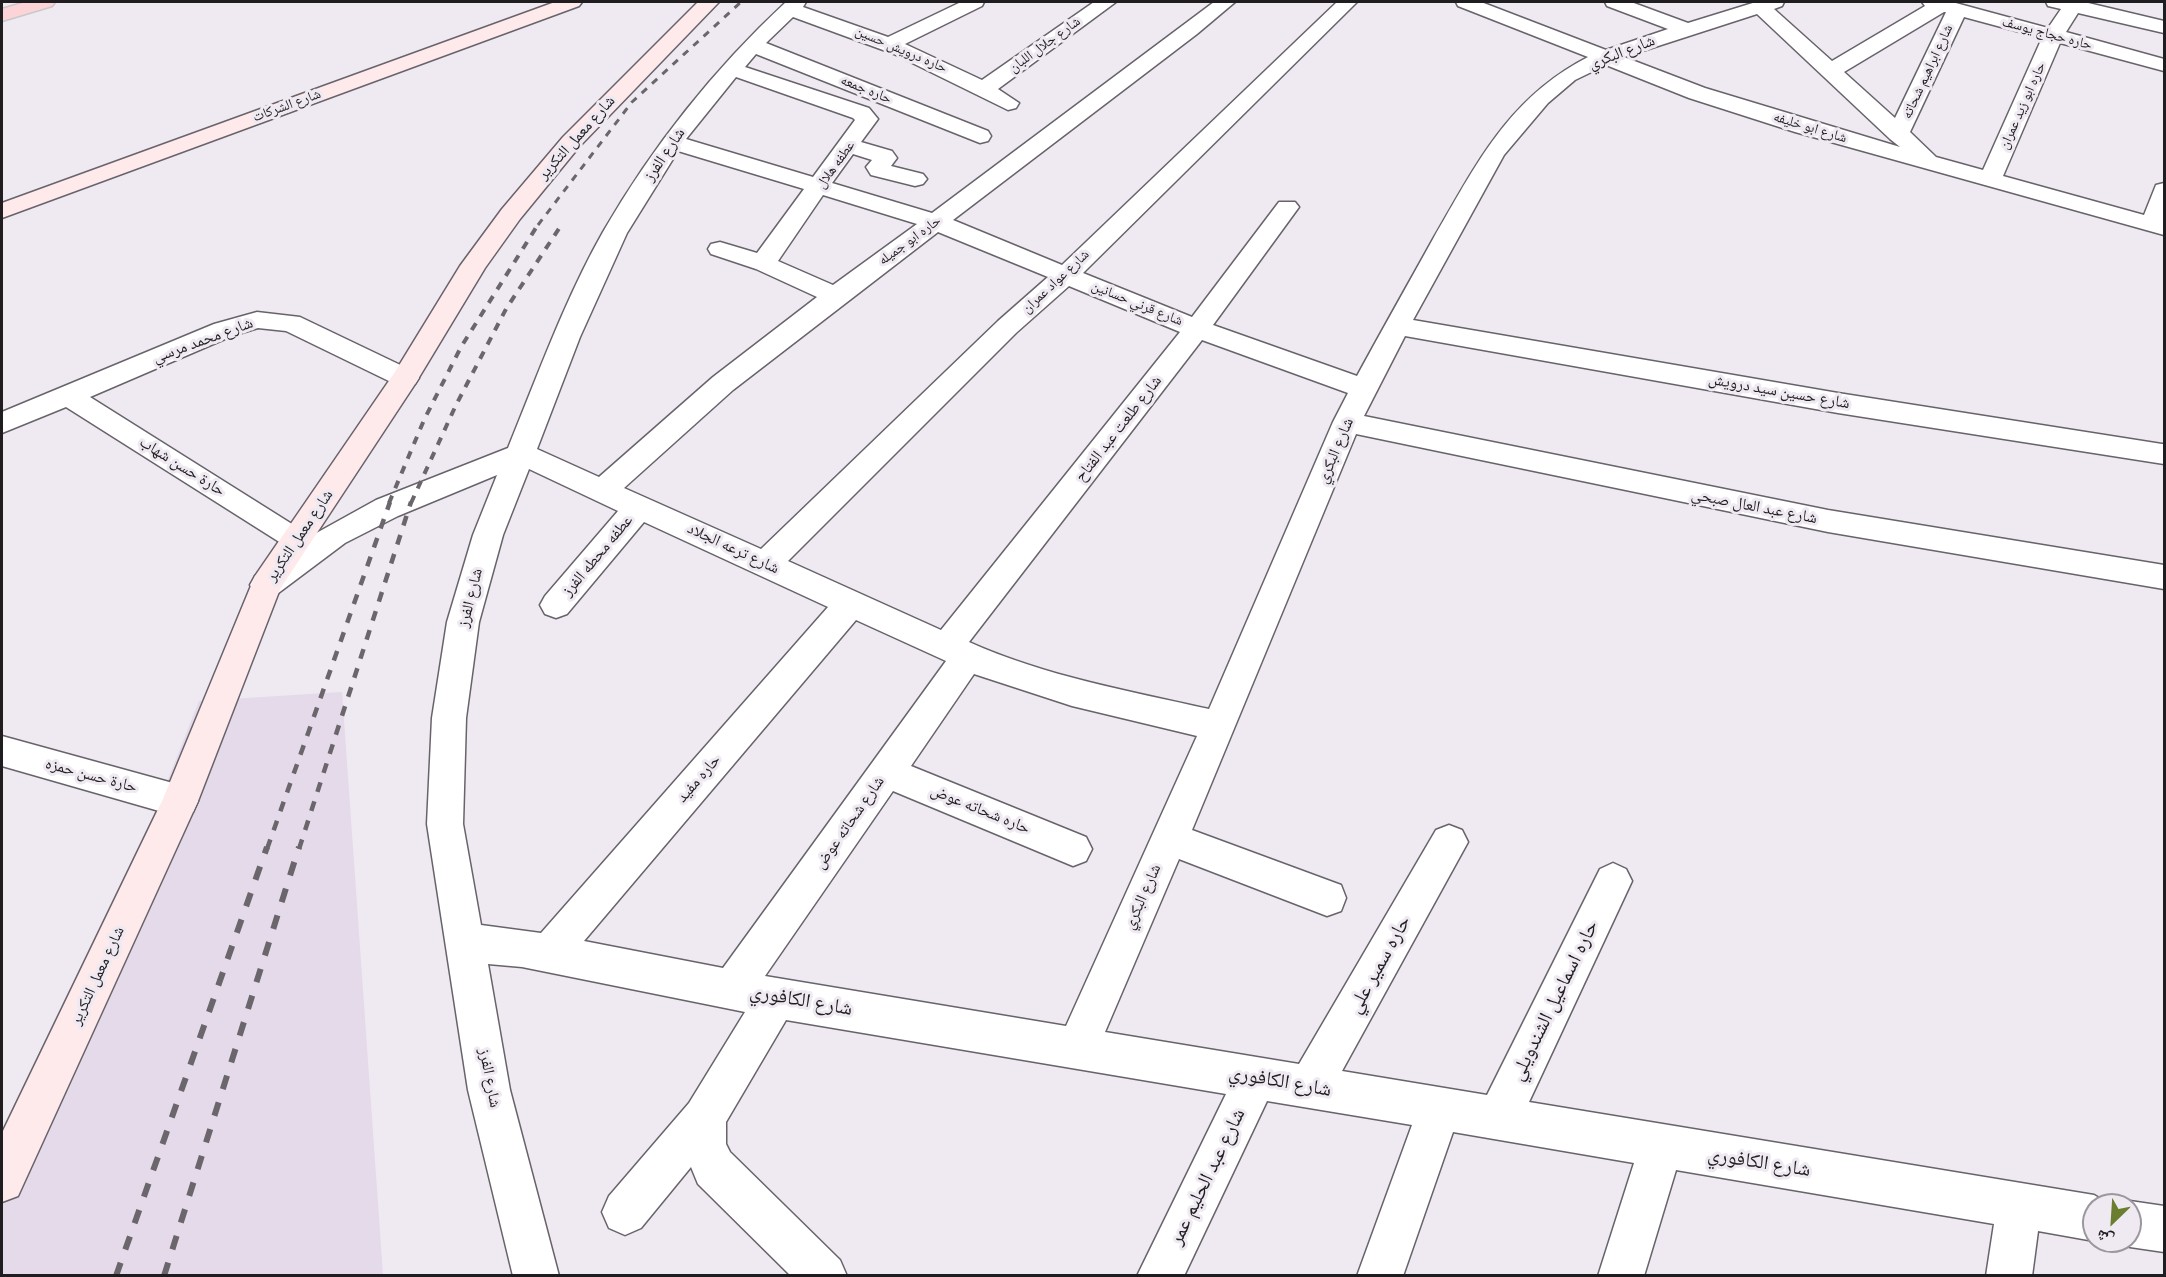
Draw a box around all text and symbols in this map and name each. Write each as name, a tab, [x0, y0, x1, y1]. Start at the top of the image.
street label: شارع جلال اللبان	[1006, 13, 1084, 77]
street label: حاره حجاج يوسف	[2000, 14, 2094, 54]
street label: شارع ابراهيم شحاته	[1899, 22, 1957, 122]
street label: حاره درويش حسين	[853, 23, 949, 77]
street label: شارع البكري	[1586, 32, 1658, 74]
street label: حاره ابو زيد عمران	[1996, 60, 2050, 152]
street label: حاره جمعه	[838, 72, 894, 108]
street label: شارع الشركات	[251, 86, 323, 126]
street label: شارع معمل التكرير	[534, 92, 620, 184]
street label: شارع ابو خليفه	[1771, 109, 1849, 147]
street label: شارع الفرز	[640, 125, 690, 185]
street label: عطفه هلال	[813, 138, 859, 192]
street label: حاره ابو جميله	[875, 213, 945, 269]
street label: شارع عواد عمران	[1019, 247, 1093, 317]
street label: شارع قرني حسانين	[1089, 278, 1185, 330]
street label: شارع محمد مرسي	[150, 314, 256, 368]
street label: شارع حسين سيد درويش	[1707, 370, 1851, 414]
street label: شارع طلعت عبد الفتاح	[1072, 372, 1166, 486]
street label: شارع البكري	[1314, 415, 1358, 487]
street label: حارة حسن شهاب	[136, 433, 228, 501]
street label: شارع عبد العال صبحي	[1689, 485, 1819, 529]
street label: شارع معمل التكرير	[262, 487, 338, 585]
street label: عطفه محطه الفرز	[558, 511, 638, 601]
street label: شارع ترعه الجلاد	[684, 519, 782, 579]
street label: شارع الفرز	[454, 567, 488, 629]
street label: حاره مفيد	[673, 751, 725, 807]
street label: حارة حسن حمزه	[43, 755, 139, 797]
street label: شارع شحاته عوض	[811, 773, 889, 873]
street label: حاره شحاته عوض	[928, 781, 1032, 839]
street label: شارع البكري	[1120, 861, 1166, 933]
street label: حاره سمير علي	[1343, 912, 1417, 1018]
street label: حاره اسماعيل الشندويلي	[1506, 917, 1604, 1085]
street label: شارع معمل التكرير	[67, 924, 129, 1028]
street label: شارع الكافوري	[748, 980, 854, 1022]
street label: شارع الفرز	[474, 1047, 504, 1109]
street label: شارع الكافوري	[1227, 1061, 1333, 1103]
street label: شارع عبد الحليم عمر	[1165, 1105, 1251, 1249]
street label: شارع الكافوري	[1706, 1143, 1812, 1183]
north arrow	[2082, 1193, 2142, 1253]
text: ش	[2093, 1226, 2117, 1250]

